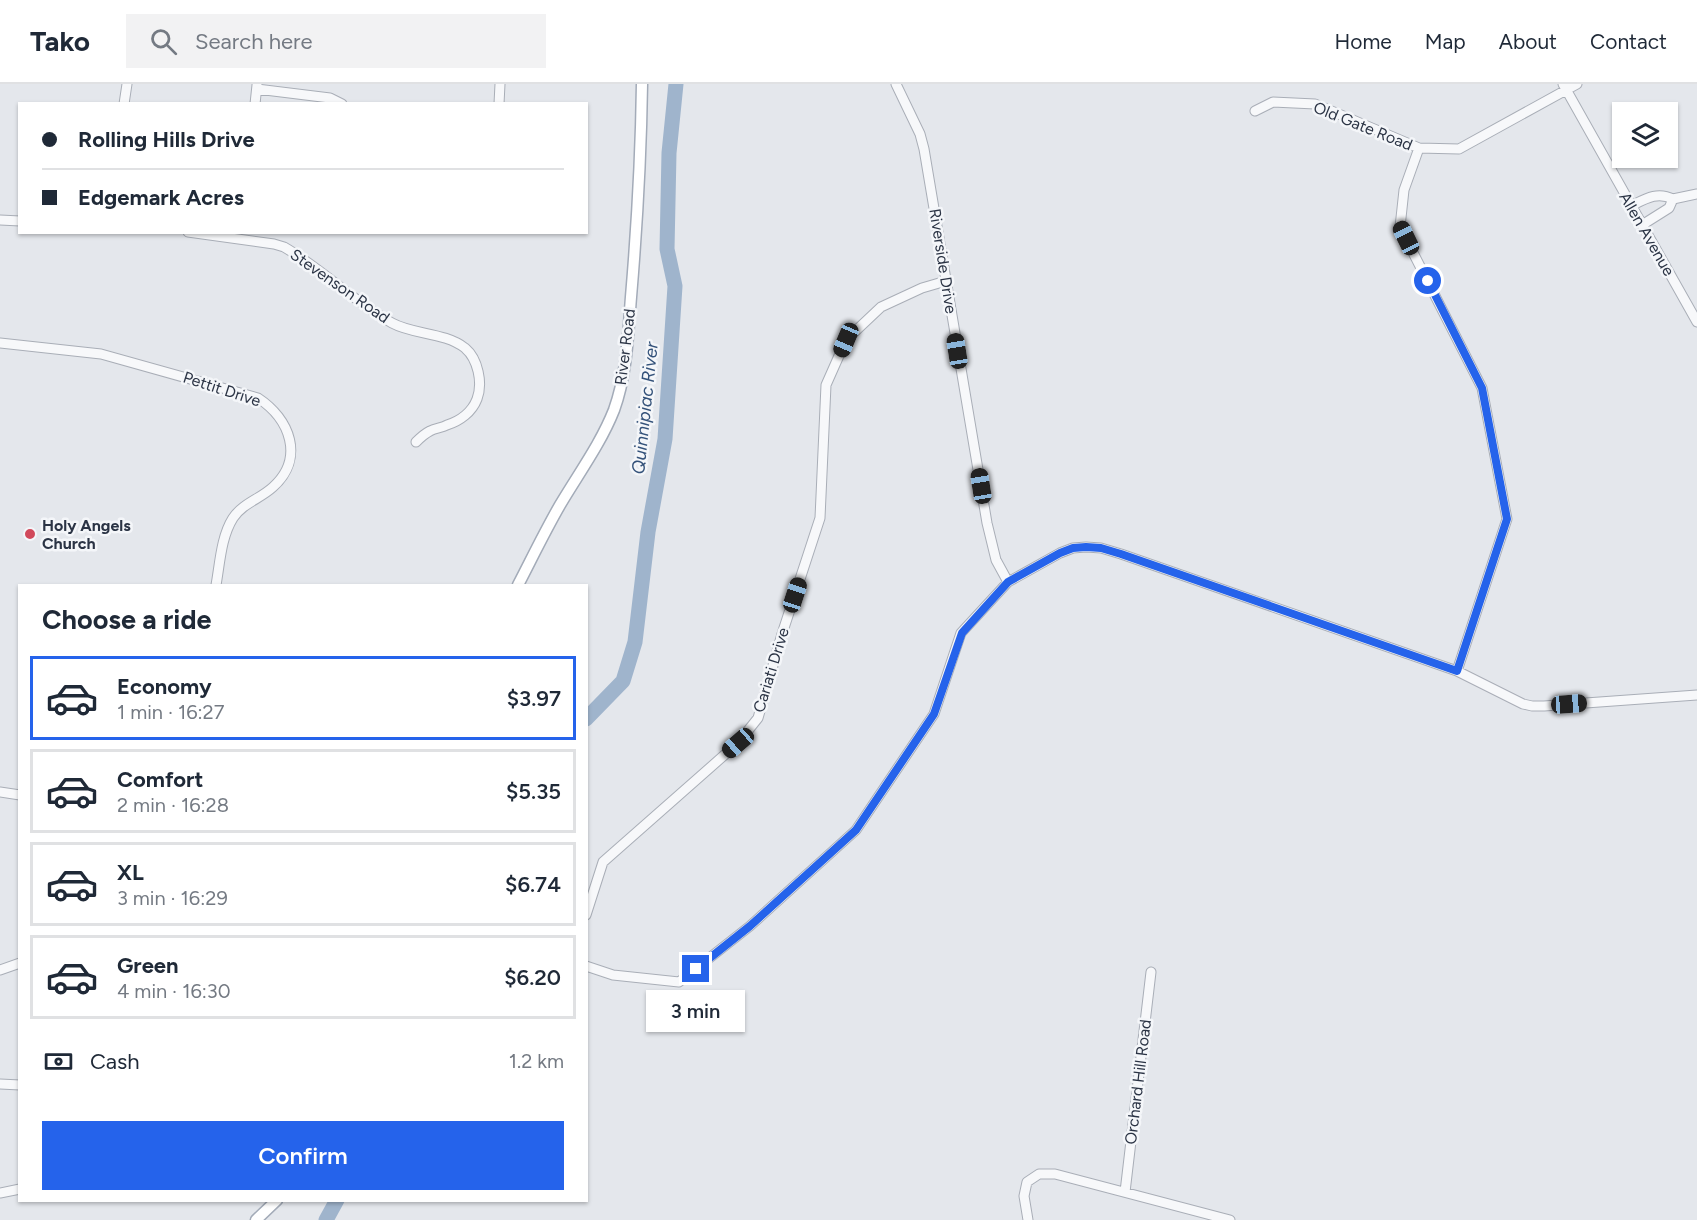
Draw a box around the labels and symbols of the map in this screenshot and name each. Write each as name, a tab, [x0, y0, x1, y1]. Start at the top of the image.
street label: Old Gate Road	[1311, 98, 1415, 154]
street label: Allen Avenue	[1615, 189, 1679, 280]
street label: Riverside Drive	[925, 207, 961, 315]
car	[1390, 218, 1422, 258]
street label: Stevenson Road	[287, 245, 393, 327]
route start	[1414, 267, 1441, 294]
street label: River Road	[611, 308, 639, 386]
car	[831, 320, 861, 360]
car	[945, 332, 969, 370]
water label: Quinnipiac River	[627, 340, 663, 475]
street label: Pettit Drive	[181, 368, 264, 411]
car	[969, 467, 993, 505]
place label: Holy Angels Church	[42, 516, 131, 553]
marker: Holy Angels Church	[23, 527, 37, 541]
car	[781, 575, 809, 615]
street label: Cariati Drive	[749, 625, 793, 715]
car	[1550, 694, 1588, 714]
car	[719, 724, 757, 762]
route end	[682, 955, 709, 982]
callout: 3 min	[646, 990, 746, 1032]
street label: Orchard Hill Road	[1121, 1018, 1155, 1146]

